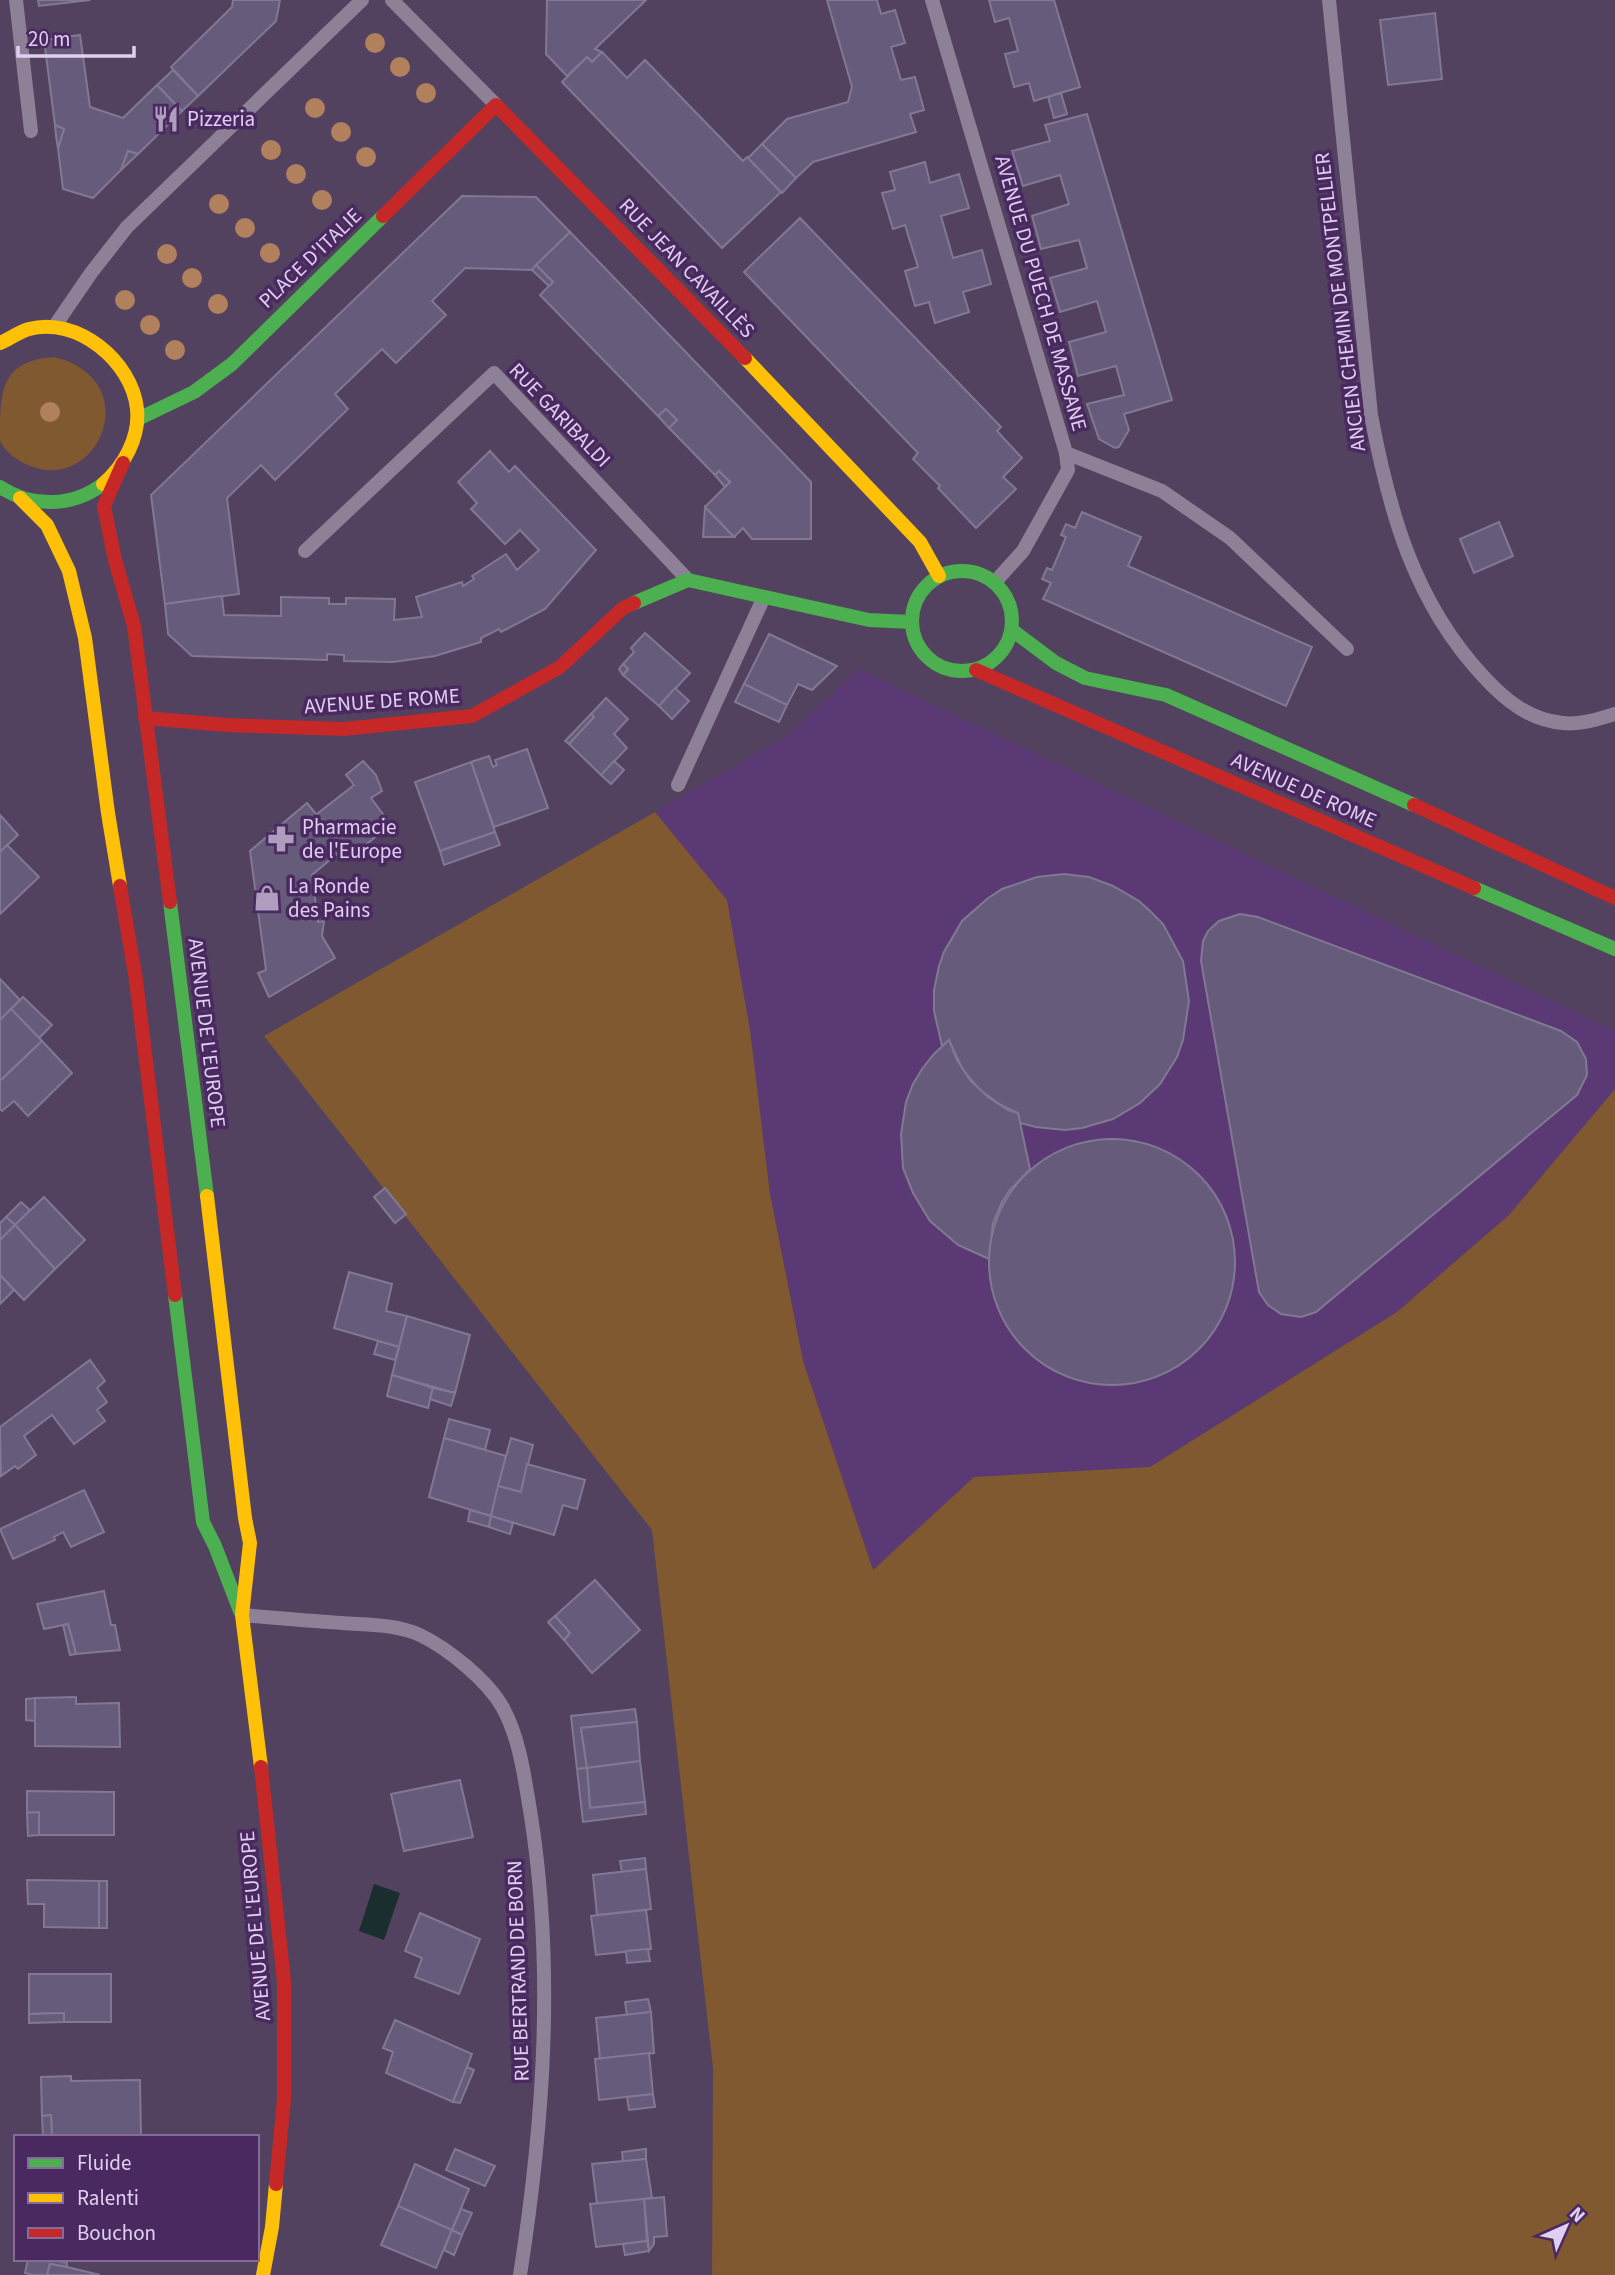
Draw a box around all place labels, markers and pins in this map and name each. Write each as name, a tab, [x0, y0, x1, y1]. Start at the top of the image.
restaurant icon: Pizzeria	[151, 104, 181, 134]
place label: Pizzeria	[187, 104, 255, 134]
place label: Pharmacie de l'Europe	[302, 812, 402, 866]
pharmacy icon: Pharmacie de l'Europe	[266, 824, 296, 854]
place label: La Ronde des Pains	[288, 871, 370, 925]
shop icon: La Ronde des Pains	[252, 883, 282, 913]

